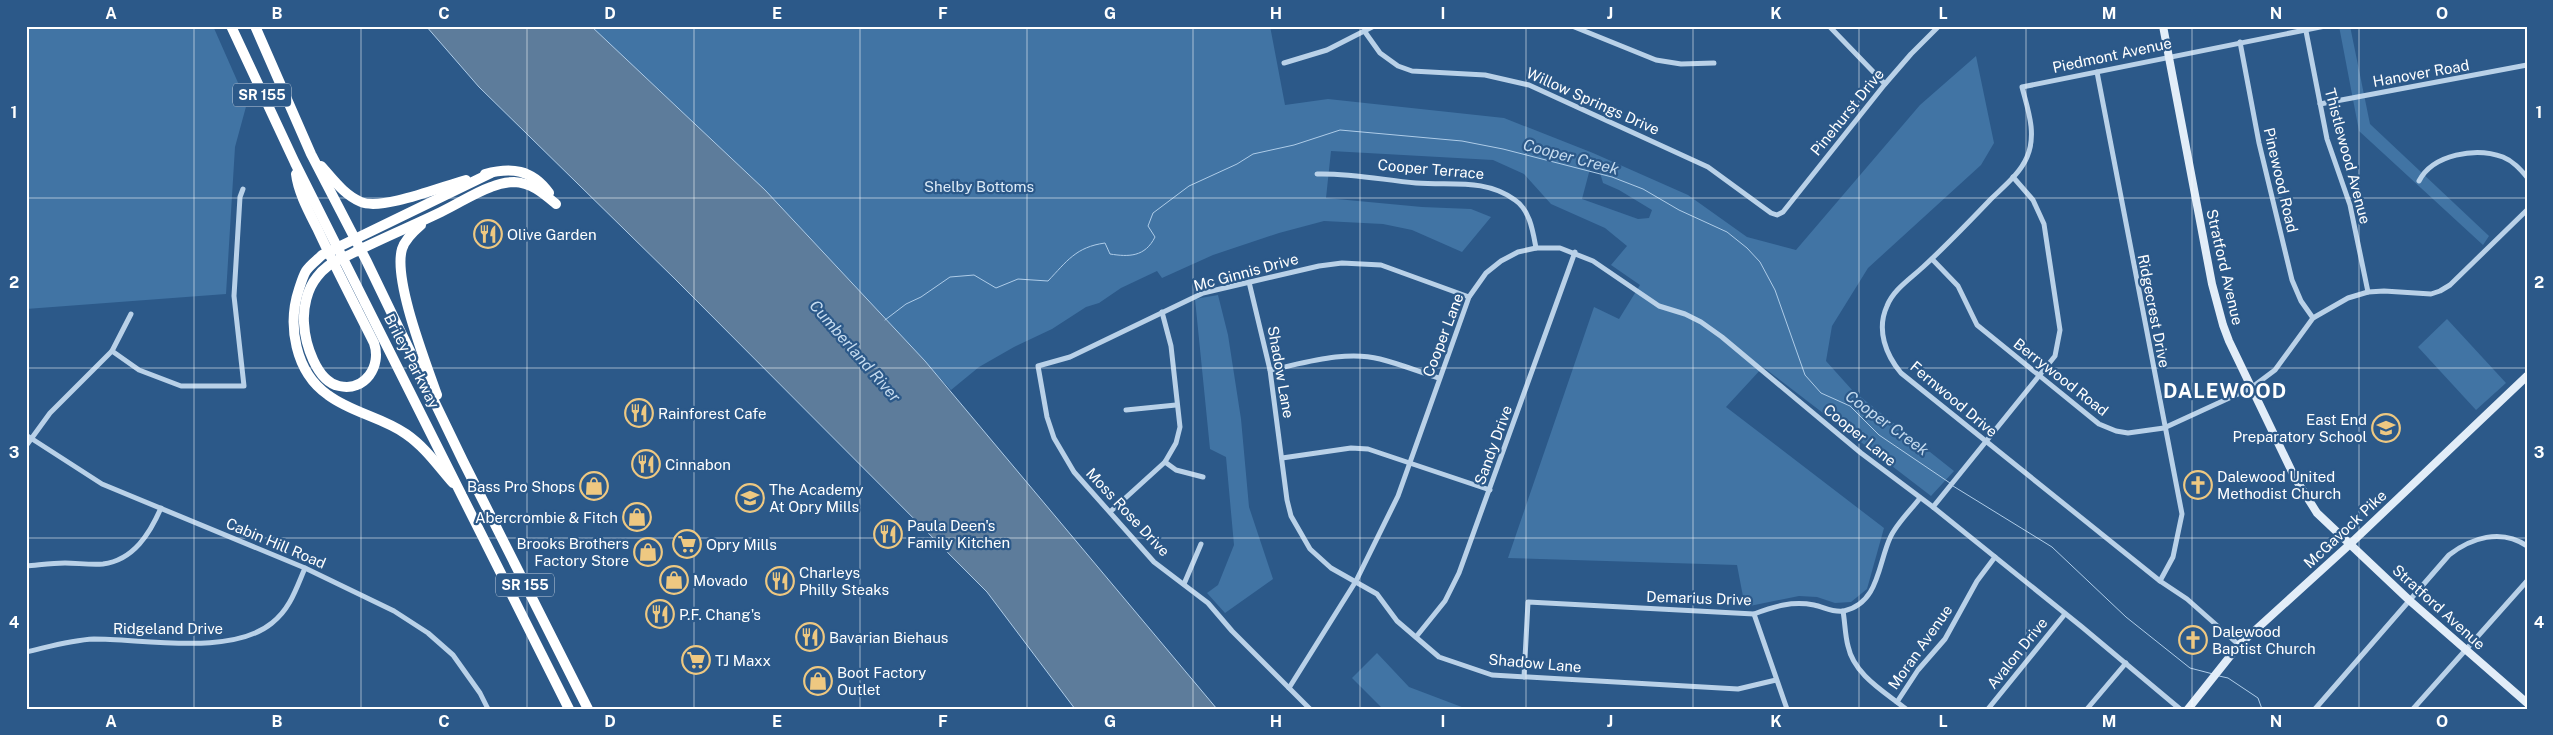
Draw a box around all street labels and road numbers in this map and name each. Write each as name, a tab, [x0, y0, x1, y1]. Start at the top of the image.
street label: Piedmont Avenue	[2051, 34, 2173, 76]
street label: Hanover Road	[2371, 56, 2471, 90]
street label: Willow Springs Drive	[1524, 64, 1662, 138]
street label: Pinehurst Drive	[1807, 65, 1887, 159]
road number: SR 155	[233, 84, 291, 106]
street label: Thistlewood Avenue	[2322, 86, 2374, 226]
street label: Pinewood Road	[2261, 126, 2301, 234]
street label: Cooper Terrace	[1377, 156, 1485, 182]
street label: Stratford Avenue	[2203, 207, 2247, 327]
street label: Mc Ginnis Drive	[1192, 250, 1300, 294]
street label: Ridgecrest Drive	[2135, 253, 2173, 369]
street label: Cooper Lane	[1419, 291, 1467, 379]
street label: Briley Parkway	[381, 311, 443, 411]
street label: Shadow Lane	[1265, 325, 1297, 419]
street label: Berrywood Road	[2010, 335, 2112, 419]
street label: Fernwood Drive	[1907, 358, 2001, 440]
street label: Cooper Lane	[1820, 401, 1900, 469]
street label: Sandy Drive	[1471, 403, 1515, 487]
street label: Moss Rose Drive	[1083, 464, 1173, 560]
street label: McGavock Pike	[2300, 487, 2390, 571]
street label: Cabin Hill Road	[223, 514, 329, 572]
street label: Stratford Avenue	[2389, 561, 2489, 653]
road number: SR 155	[496, 574, 554, 596]
street label: Demarius Drive	[1646, 588, 1752, 608]
street label: Moran Avenue	[1885, 601, 1955, 693]
street label: Avalon Drive	[1983, 614, 2051, 692]
street label: Ridgeland Drive	[113, 620, 223, 637]
street label: Shadow Lane	[1488, 650, 1582, 676]

